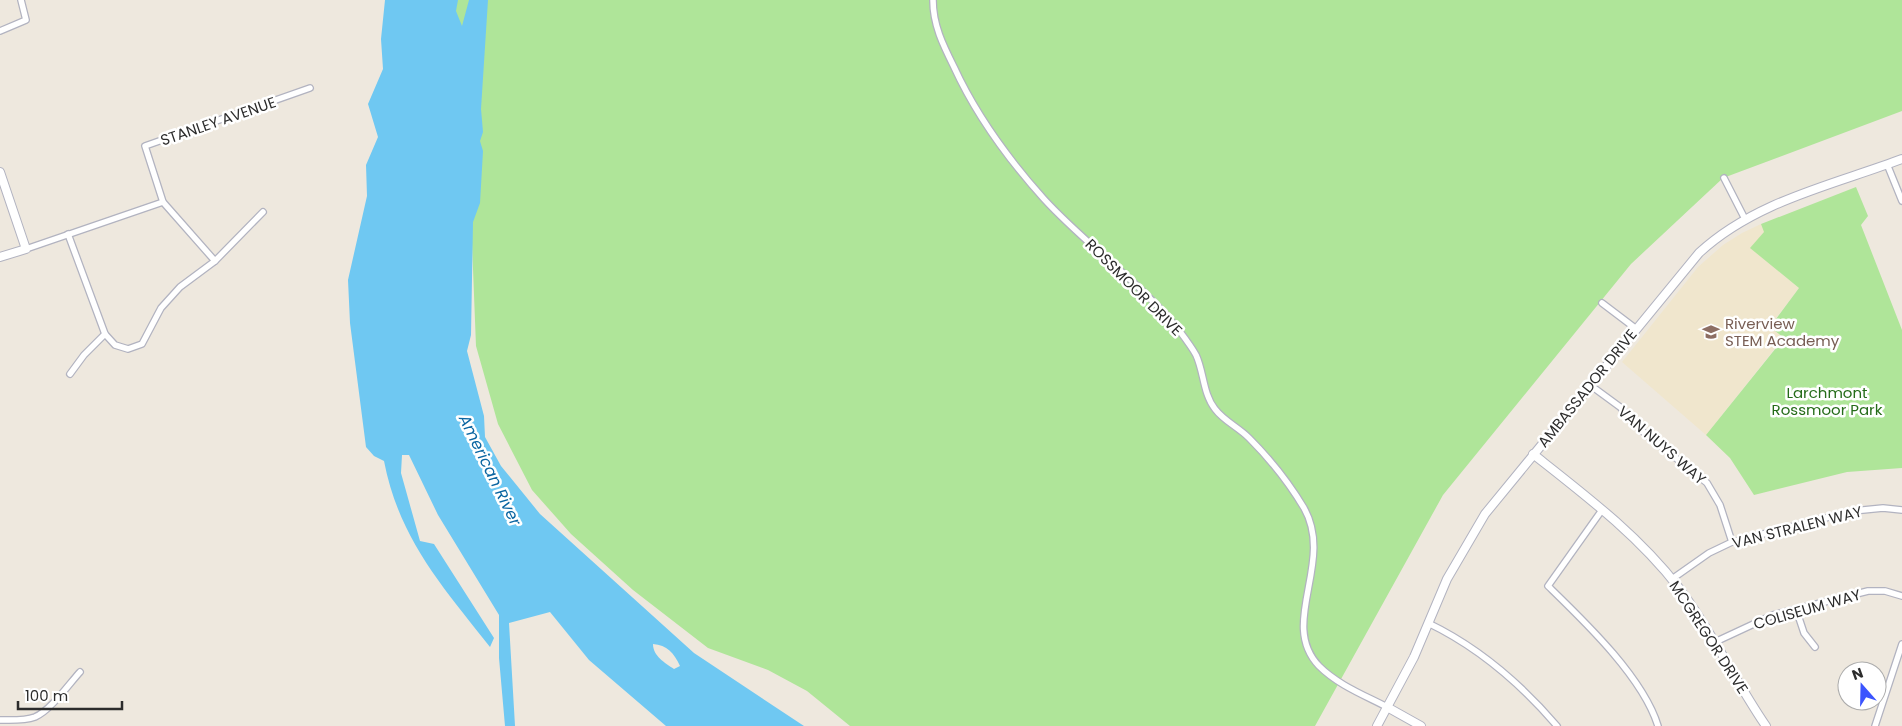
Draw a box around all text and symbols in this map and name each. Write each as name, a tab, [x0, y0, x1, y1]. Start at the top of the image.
street label: STANLEY AVENUE	[157, 91, 279, 151]
street label: ROSSMOOR DRIVE	[1081, 234, 1187, 340]
place label: Riverview STEM Academy	[1725, 313, 1840, 351]
school or university icon: Riverview STEM Academy	[1701, 322, 1721, 342]
street label: AMBASSADOR DRIVE	[1533, 324, 1641, 452]
park label: Larchmont Rossmoor Park	[1772, 382, 1883, 420]
street label: VAN NUYS WAY	[1613, 401, 1711, 489]
water label: American River	[453, 410, 527, 530]
street label: VAN STRALEN WAY	[1730, 501, 1864, 553]
street label: MCGREGOR DRIVE	[1665, 576, 1753, 698]
street label: COLISEUM WAY	[1751, 584, 1863, 634]
north arrow	[1837, 661, 1887, 711]
text: N	[1849, 663, 1866, 685]
scale bar	[18, 678, 121, 710]
text: 100 m	[25, 685, 68, 706]

